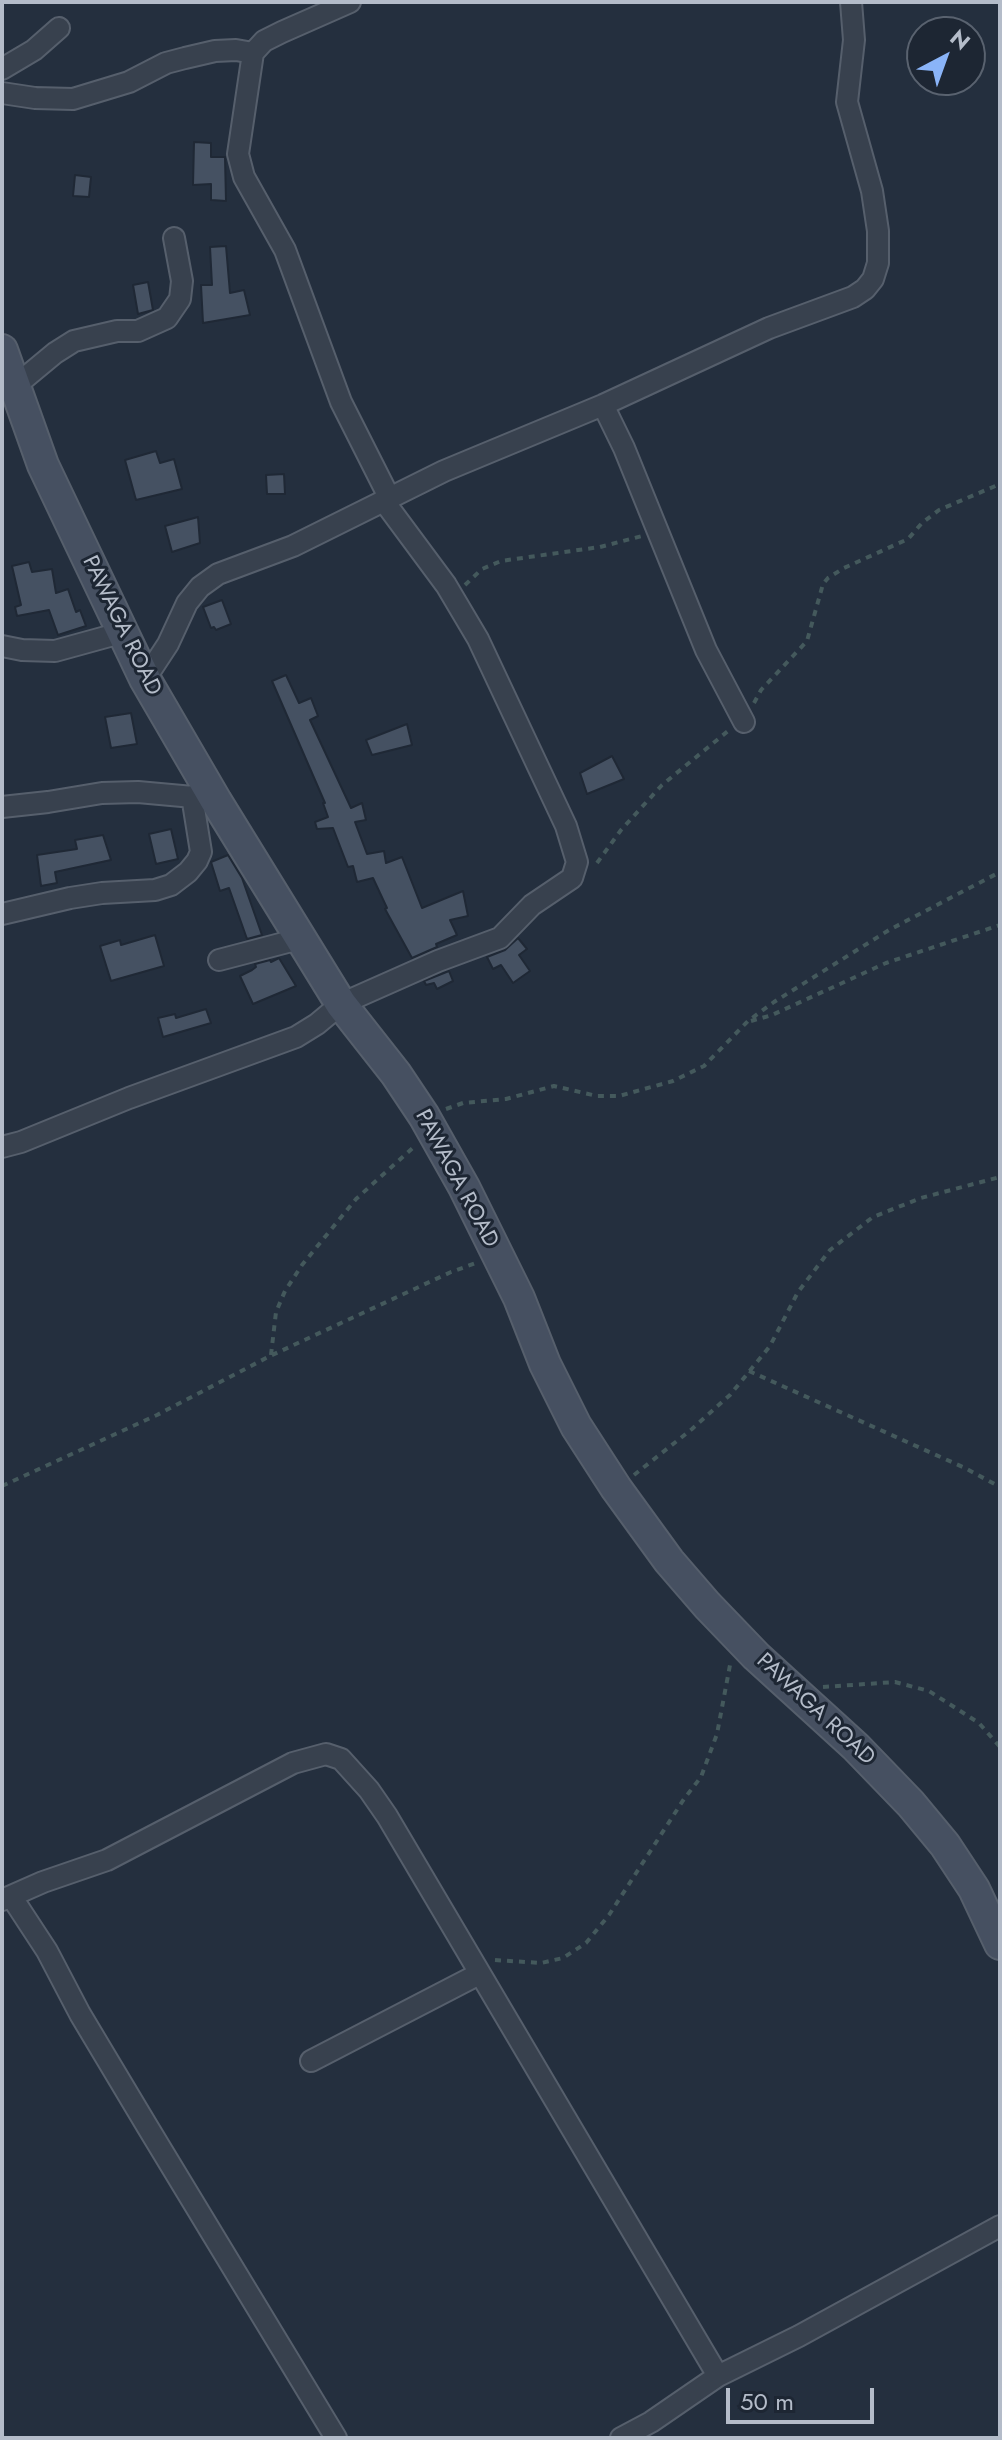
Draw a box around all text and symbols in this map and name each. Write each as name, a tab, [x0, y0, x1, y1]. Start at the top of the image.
north arrow	[906, 16, 986, 96]
text: N	[943, 22, 978, 57]
street label: PAWAGA ROAD	[76, 552, 166, 700]
street label: PAWAGA ROAD	[409, 1106, 503, 1252]
street label: PAWAGA ROAD	[750, 1648, 880, 1772]
scale bar	[730, 2372, 878, 2422]
text: 50 m	[740, 2384, 794, 2419]

